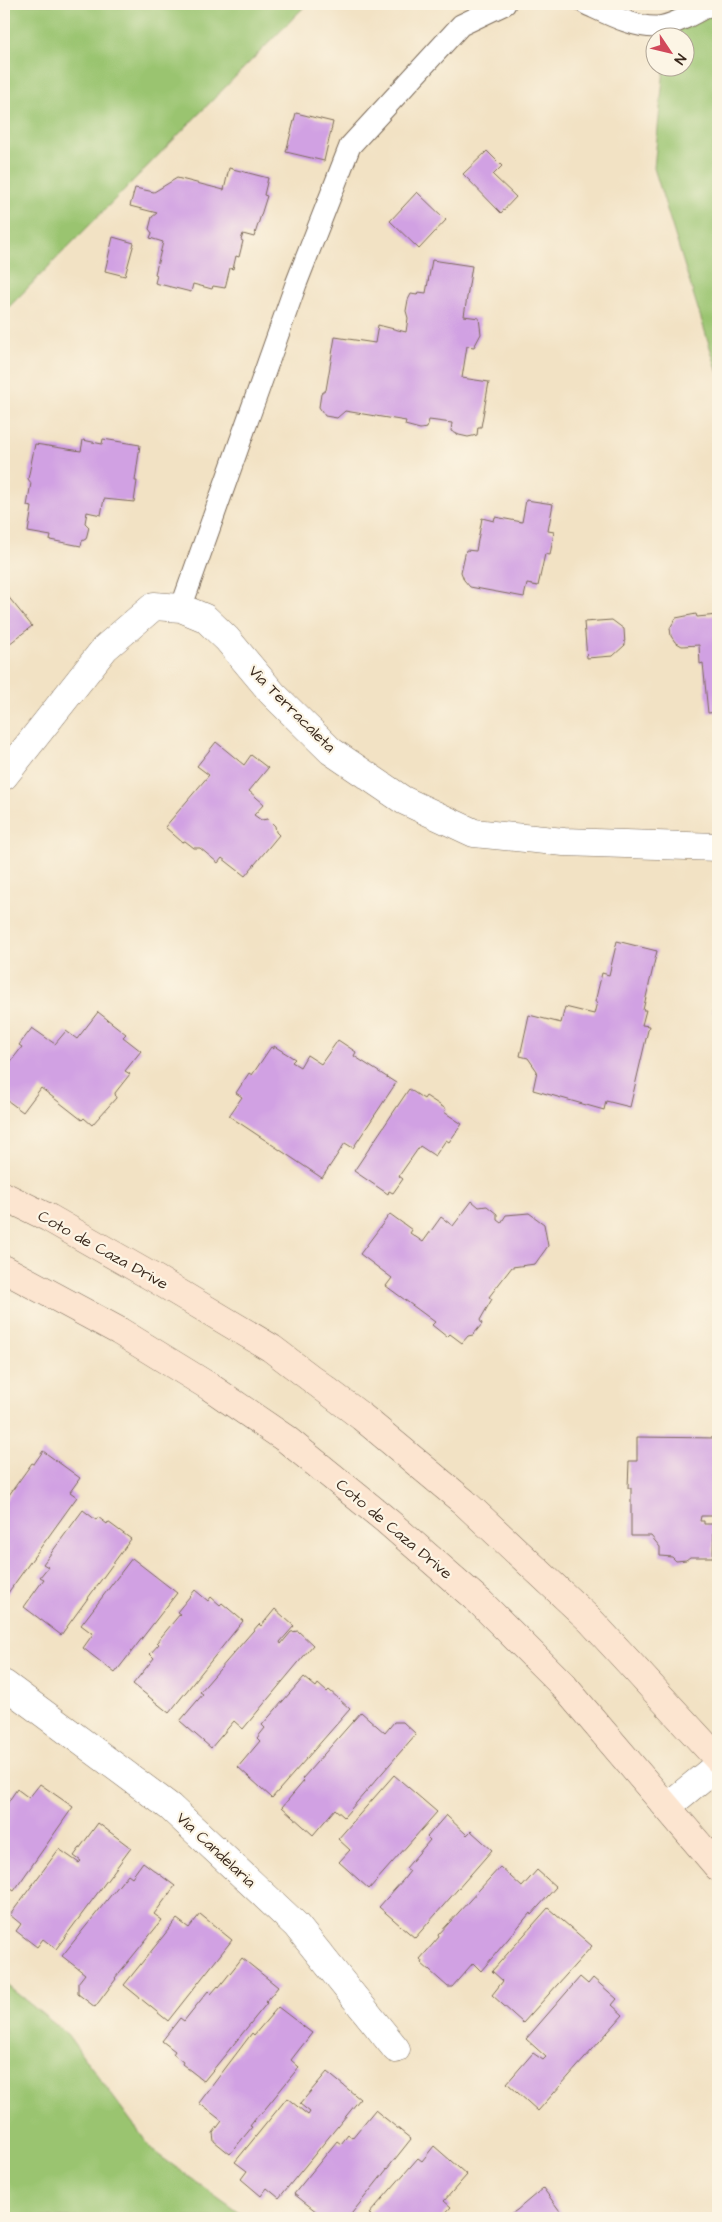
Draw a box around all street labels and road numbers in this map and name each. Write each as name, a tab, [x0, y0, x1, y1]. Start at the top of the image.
street label: Via Terracaleta	[243, 660, 341, 758]
street label: Coto de Caza Drive	[34, 1205, 172, 1295]
street label: Coto de Caza Drive	[331, 1474, 457, 1585]
street label: Via Candelaria	[171, 1807, 261, 1893]

